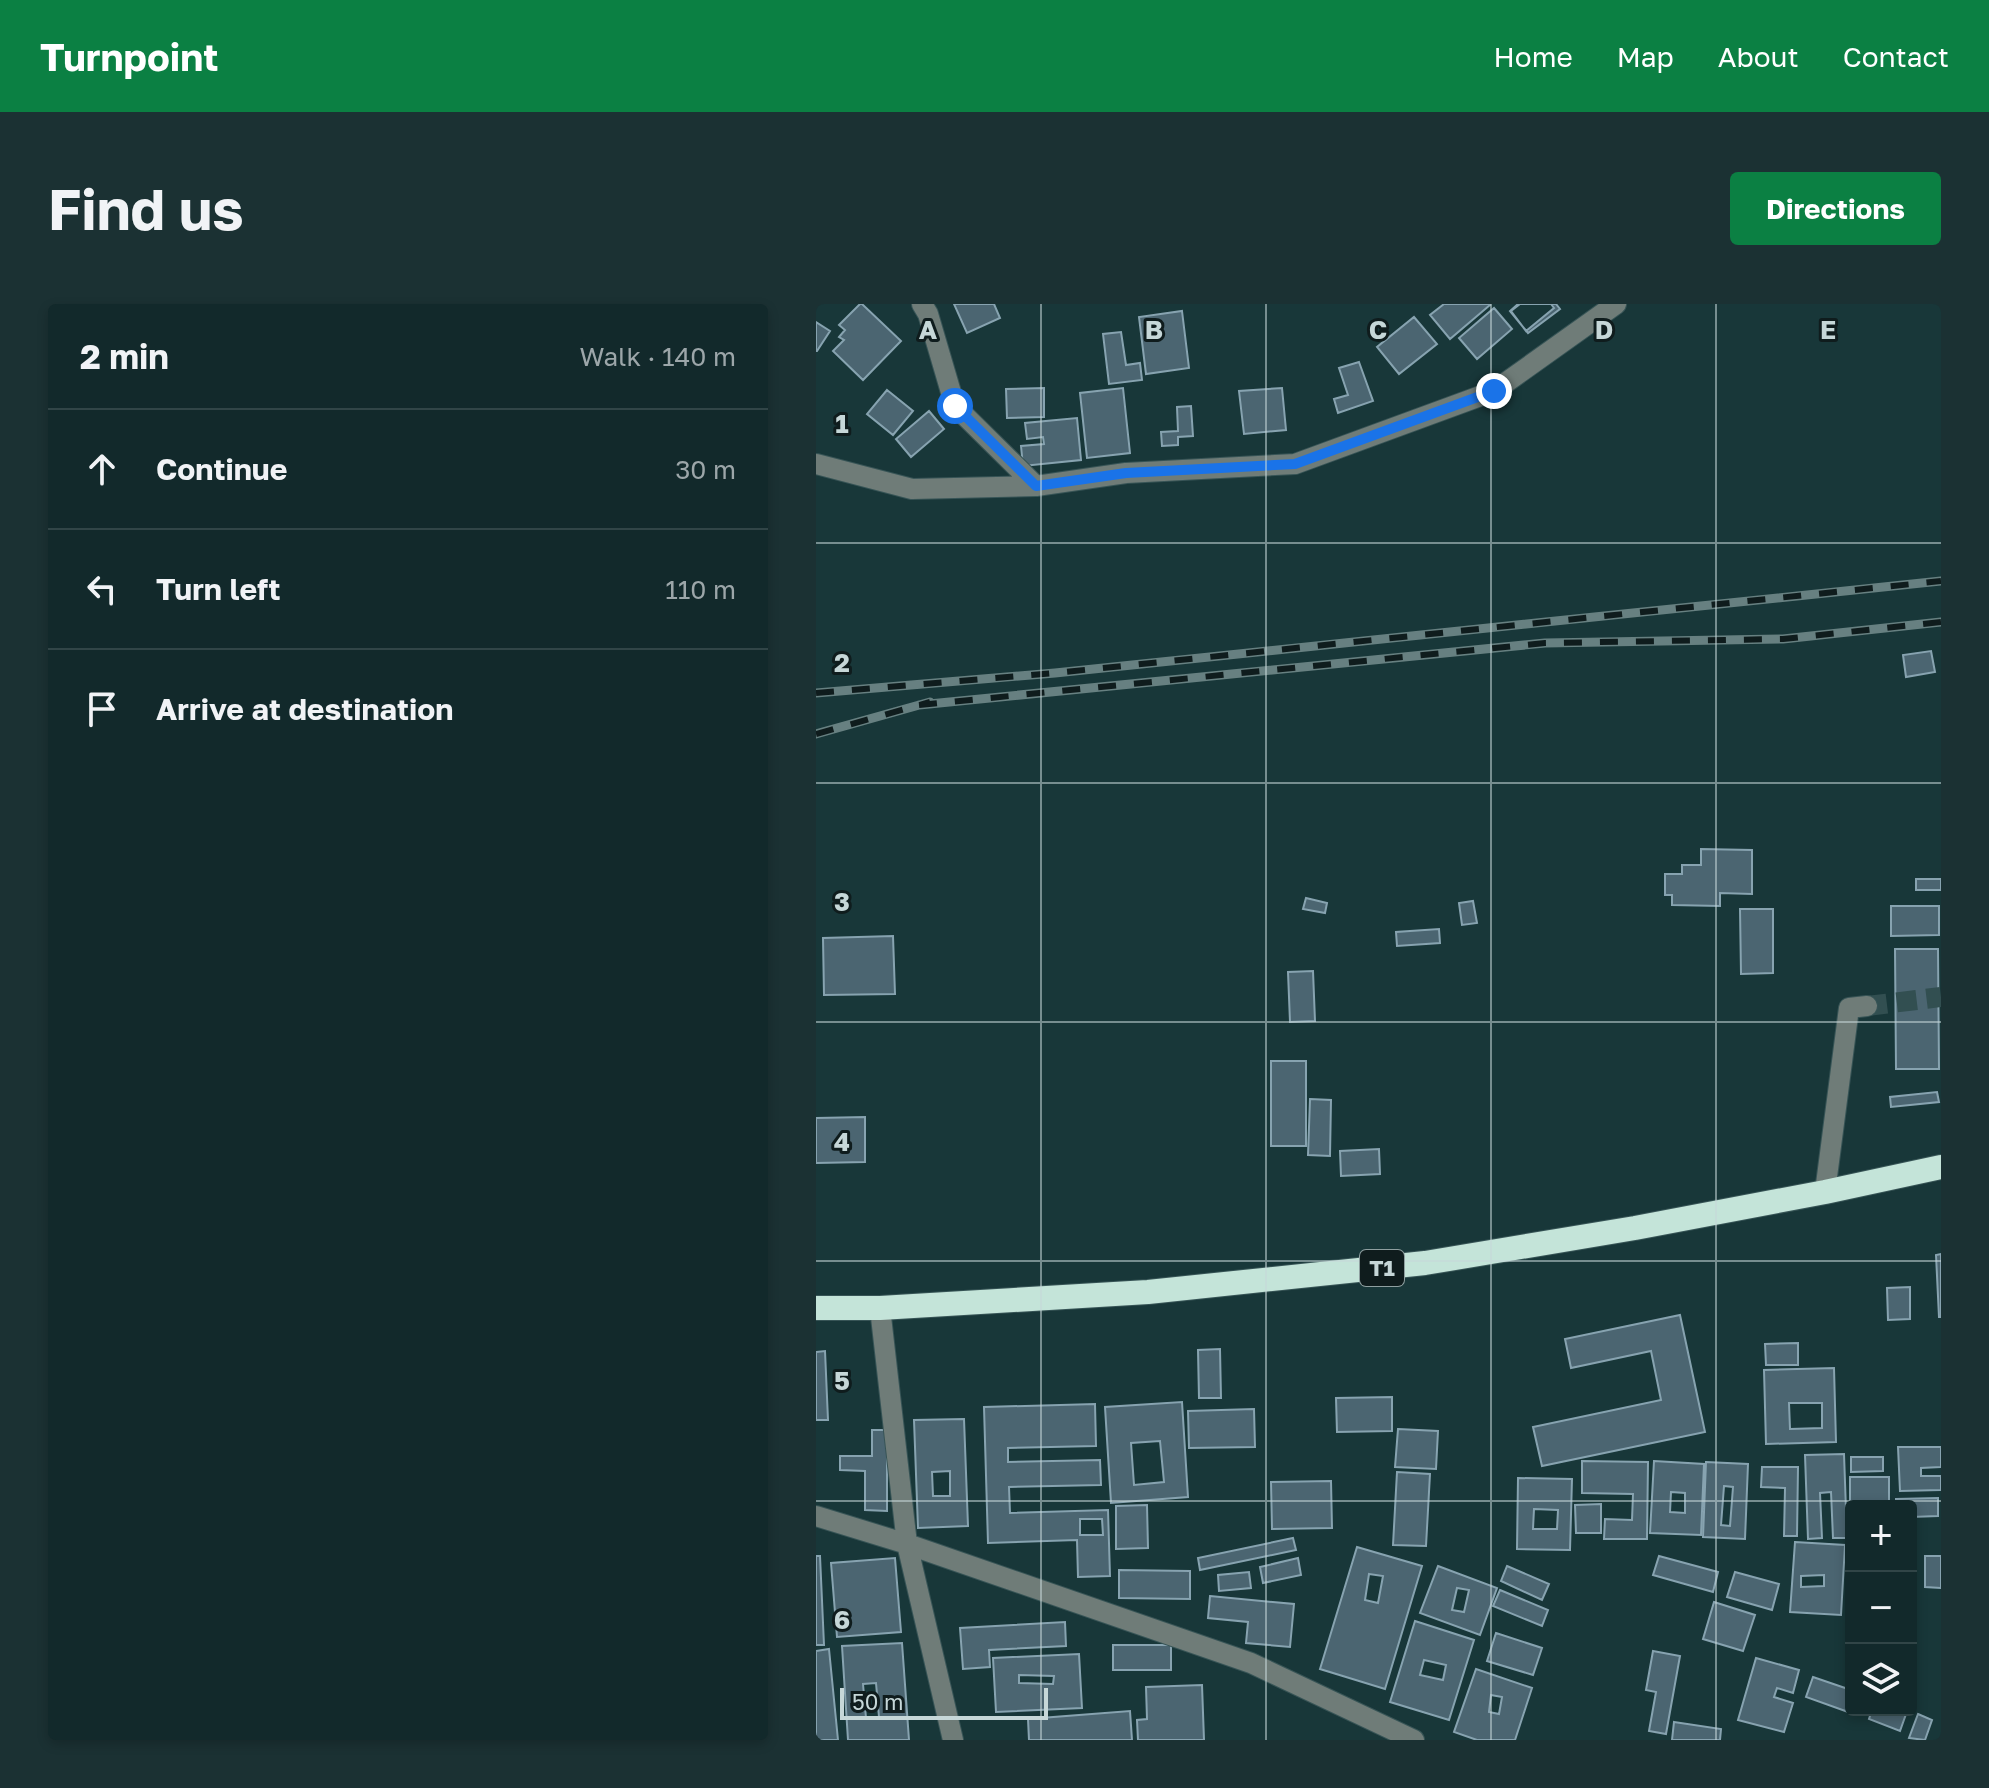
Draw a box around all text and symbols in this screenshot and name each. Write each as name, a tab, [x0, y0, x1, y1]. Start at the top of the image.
text: Turnpoint	[40, 34, 218, 79]
text: Home	[1494, 40, 1573, 73]
text: Map	[1617, 40, 1674, 73]
text: About	[1718, 40, 1799, 73]
text: Contact	[1843, 40, 1949, 73]
button: Directions	[1730, 172, 1941, 245]
text: Find us	[48, 175, 244, 242]
text: A	[919, 314, 938, 345]
text: B	[1145, 314, 1163, 345]
text: C	[1369, 314, 1387, 345]
text: D	[1595, 314, 1613, 345]
text: E	[1820, 314, 1836, 345]
text: 2 min	[80, 336, 169, 376]
text: Walk · 140 m	[579, 341, 736, 372]
route end	[1476, 373, 1512, 409]
route start	[937, 388, 973, 424]
text: 1	[835, 408, 849, 439]
icon: ahead	[80, 447, 124, 491]
text: Continue	[156, 451, 287, 487]
text: 30 m	[675, 454, 736, 485]
icon: left	[80, 567, 124, 611]
text: Turn left	[156, 571, 281, 607]
text: 110 m	[665, 574, 736, 605]
text: 2	[834, 647, 850, 678]
icon: arrive	[80, 687, 124, 731]
text: Arrive at destination	[156, 691, 453, 727]
text: 3	[834, 886, 850, 917]
text: 4	[834, 1126, 850, 1157]
road number: T1	[1360, 1250, 1404, 1286]
text: 5	[834, 1365, 850, 1396]
map controls	[1845, 1500, 1917, 1716]
button: +	[1845, 1500, 1917, 1572]
button: −	[1845, 1572, 1917, 1644]
text: 6	[834, 1604, 850, 1635]
button: layers	[1845, 1644, 1917, 1716]
scale bar	[840, 1684, 1048, 1720]
text: 50 m	[852, 1688, 903, 1715]

